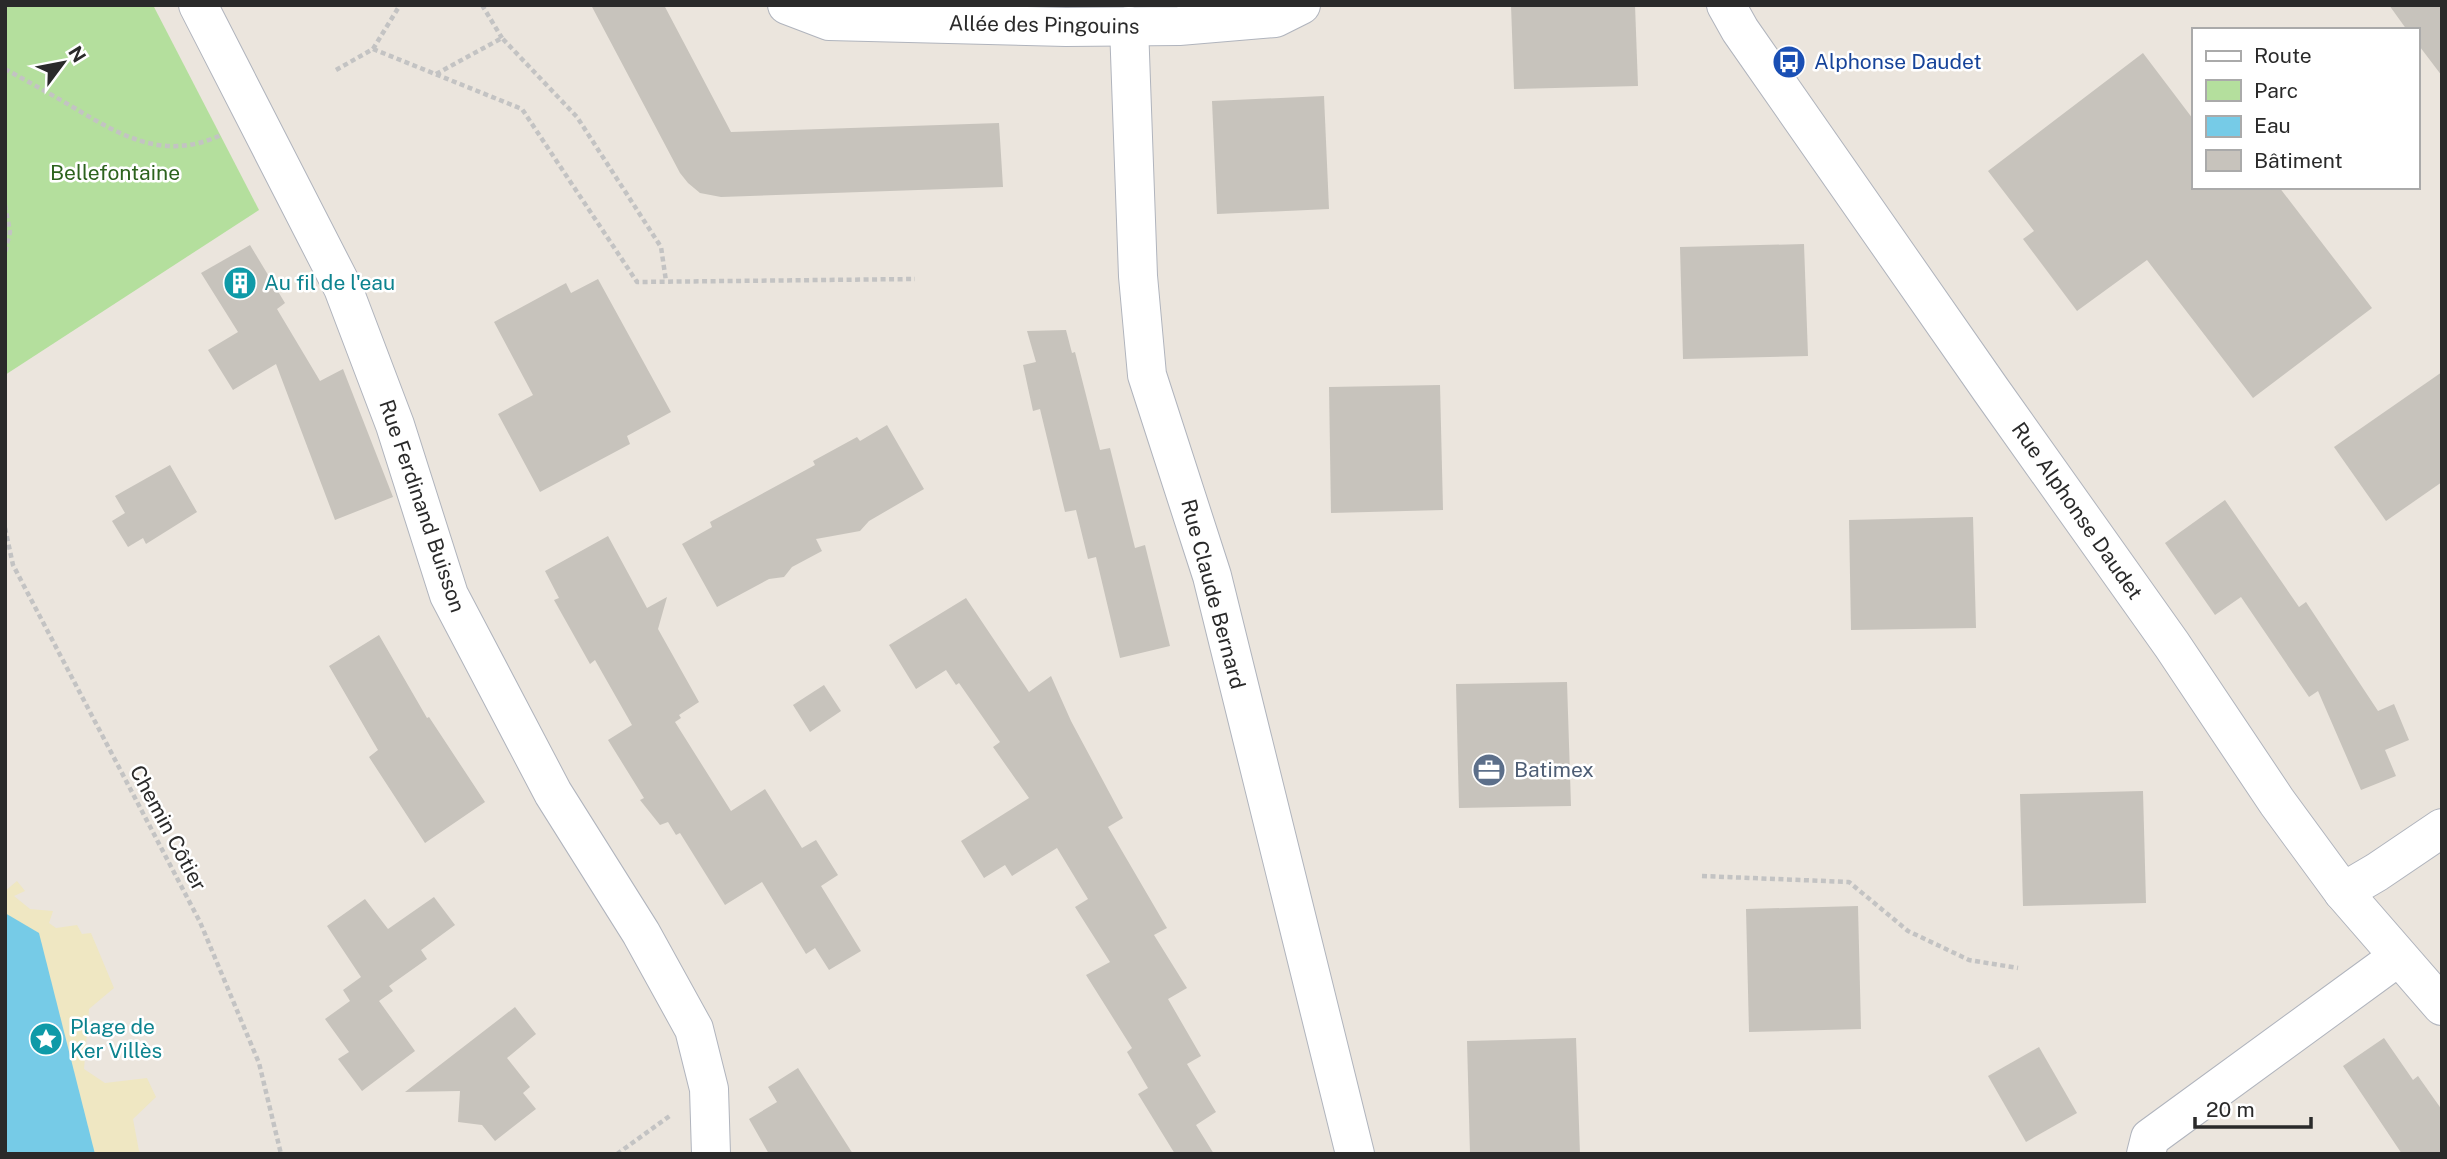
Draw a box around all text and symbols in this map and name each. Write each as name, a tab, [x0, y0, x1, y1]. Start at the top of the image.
street label: Allée des Pingouins	[948, 10, 1140, 39]
north arrow	[28, 28, 98, 98]
legend	[2192, 28, 2419, 189]
text: N	[64, 42, 91, 66]
bus stop icon: Alphonse Daudet	[1770, 43, 1808, 81]
text: Route	[2254, 43, 2312, 68]
place label: Alphonse Daudet	[1814, 49, 1982, 74]
text: Parc	[2254, 78, 2298, 103]
text: Eau	[2254, 113, 2291, 138]
text: Bâtiment	[2254, 148, 2343, 173]
park label: Bellefontaine	[50, 160, 180, 185]
building icon: Au fil de l'eau	[221, 264, 259, 302]
place label: Au fil de l'eau	[264, 270, 395, 295]
street label: Rue Ferdinand Buisson	[374, 396, 471, 616]
street label: Rue Alphonse Daudet	[2007, 417, 2148, 604]
street label: Rue Claude Bernard	[1176, 496, 1251, 692]
office icon: Batimex	[1470, 751, 1508, 789]
place label: Batimex	[1514, 757, 1594, 782]
street label: Chemin Côtier	[125, 761, 212, 895]
place label: Plage de Ker Villès	[70, 1014, 162, 1063]
place icon: Plage de Ker Villès	[27, 1020, 65, 1058]
scale bar	[2195, 1086, 2310, 1130]
text: 20 m	[2206, 1097, 2255, 1122]

